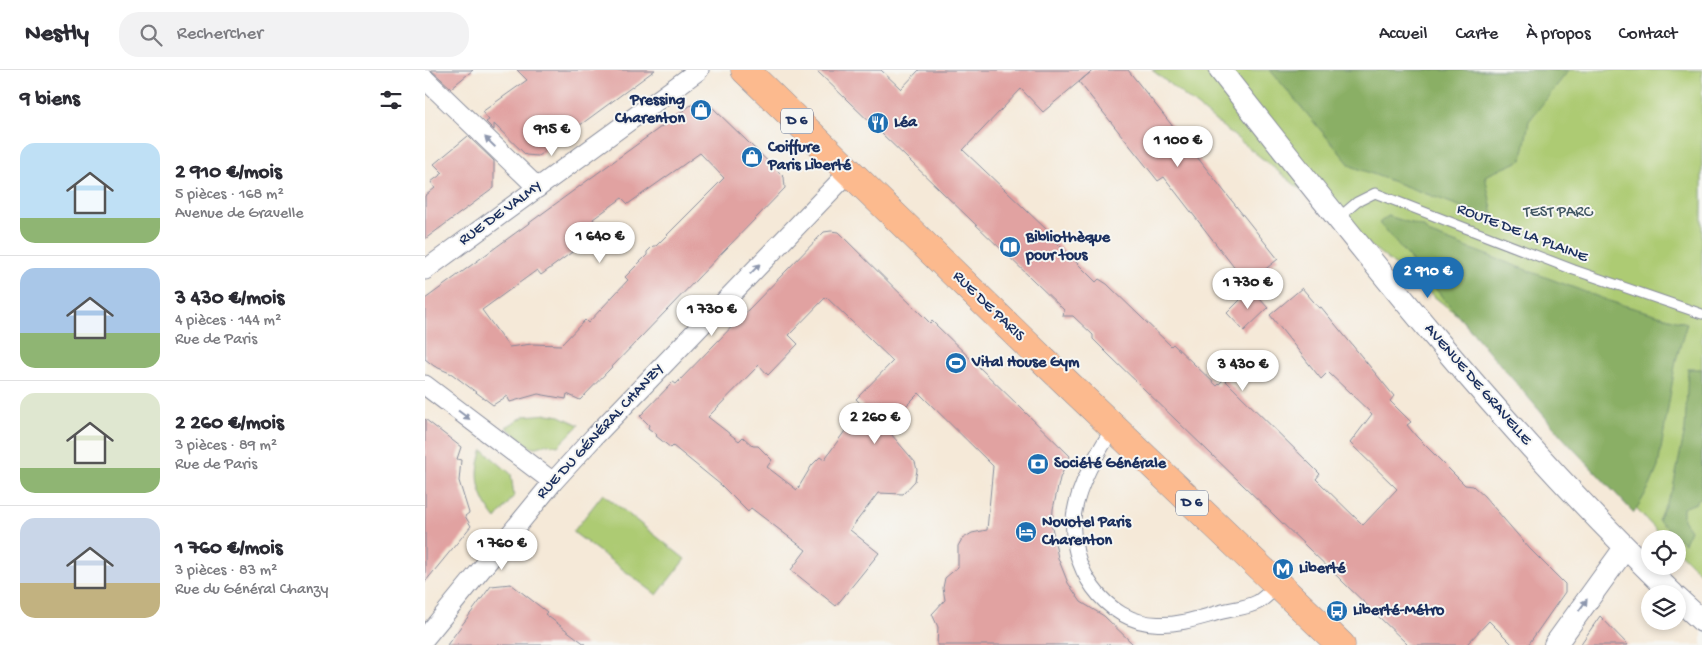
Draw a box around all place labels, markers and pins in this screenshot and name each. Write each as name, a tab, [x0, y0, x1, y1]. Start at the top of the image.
place label: Pressing Charenton	[614, 92, 685, 129]
shop icon: Pressing Charenton	[689, 98, 713, 122]
restaurant icon: Léa	[866, 111, 890, 135]
pin: 915 €	[517, 114, 587, 157]
place label: Léa	[894, 114, 918, 133]
pin: 1 100 €	[1132, 126, 1224, 168]
place label: Coiffure Paris Liberté	[767, 138, 852, 176]
shop icon: Coiffure Paris Liberté	[740, 145, 764, 169]
pin: 1 640 €	[554, 222, 646, 264]
place label: Bibliothèque pour tous	[1025, 229, 1111, 266]
library icon: Bibliothèque pour tous	[998, 235, 1022, 259]
pin: 2 910 €	[1382, 256, 1474, 299]
pin: 1 730 €	[1202, 268, 1294, 310]
pin: 1 730 €	[666, 294, 758, 337]
pin: 3 430 €	[1197, 350, 1289, 392]
sports icon: Vital House Gym	[944, 351, 968, 375]
place label: Vital House Gym	[971, 354, 1080, 373]
pin: 2 260 €	[829, 402, 921, 445]
bank icon: Société Générale	[1026, 452, 1050, 476]
place label: Société Générale	[1054, 455, 1167, 474]
place label: Novotel Paris Charenton	[1041, 514, 1132, 551]
hotel icon: Novotel Paris Charenton	[1014, 520, 1038, 544]
pin: 1 760 €	[456, 528, 548, 571]
metro station icon: Liberté	[1271, 557, 1295, 581]
place label: Liberté	[1299, 560, 1346, 579]
bus stop icon: Liberté-Métro	[1325, 599, 1349, 623]
place label: Liberté-Métro	[1353, 602, 1445, 621]

